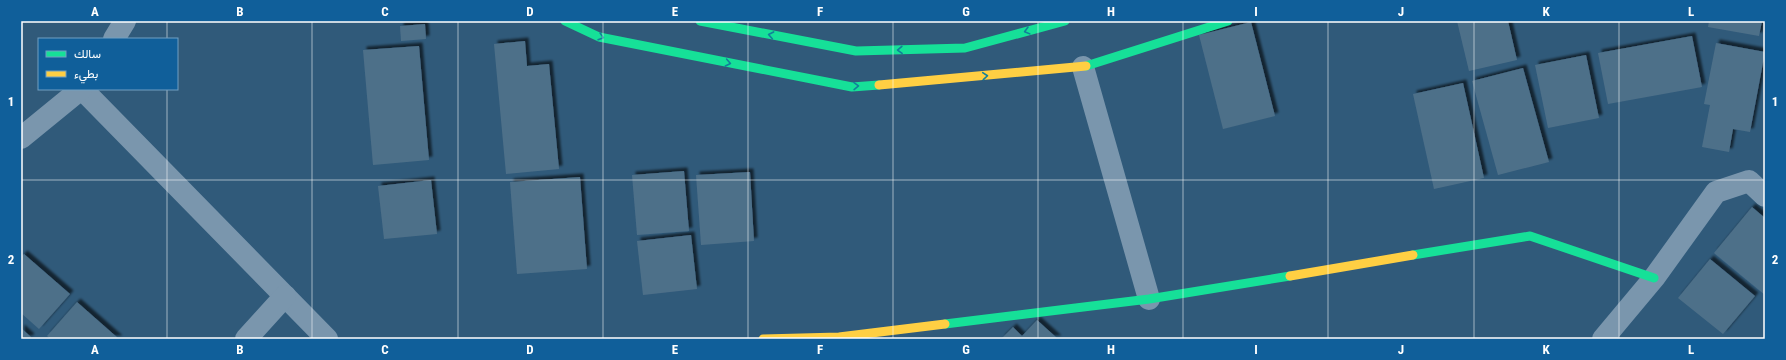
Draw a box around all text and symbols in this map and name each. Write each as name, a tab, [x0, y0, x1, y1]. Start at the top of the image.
text: A	[91, 4, 99, 19]
text: B	[236, 4, 244, 19]
text: C	[381, 4, 389, 19]
text: D	[526, 4, 534, 19]
text: E	[672, 4, 679, 19]
text: F	[817, 4, 823, 19]
text: G	[962, 4, 970, 19]
text: H	[1107, 4, 1115, 19]
text: I	[1254, 4, 1258, 19]
text: J	[1398, 4, 1404, 19]
text: K	[1542, 4, 1550, 19]
text: L	[1688, 4, 1694, 19]
one-way arrow	[1024, 26, 1031, 35]
one-way arrow	[768, 31, 774, 40]
one-way arrow	[597, 32, 604, 41]
legend	[38, 38, 178, 90]
one-way arrow	[897, 46, 903, 54]
text: سالك	[74, 47, 101, 61]
one-way arrow	[725, 58, 731, 66]
text: بطيء	[74, 67, 98, 84]
one-way arrow	[982, 71, 988, 80]
one-way arrow	[853, 82, 859, 90]
text: 1	[8, 94, 14, 109]
text: 1	[1772, 94, 1778, 109]
text: 2	[8, 252, 15, 267]
text: 2	[1772, 252, 1779, 267]
text: A	[91, 342, 99, 357]
text: B	[236, 342, 244, 357]
text: C	[381, 342, 389, 357]
text: D	[526, 342, 534, 357]
text: E	[672, 342, 679, 357]
text: F	[817, 342, 823, 357]
text: G	[962, 342, 970, 357]
text: H	[1107, 342, 1115, 357]
text: I	[1254, 342, 1258, 357]
text: J	[1398, 342, 1404, 357]
text: K	[1542, 342, 1550, 357]
text: L	[1688, 342, 1694, 357]

